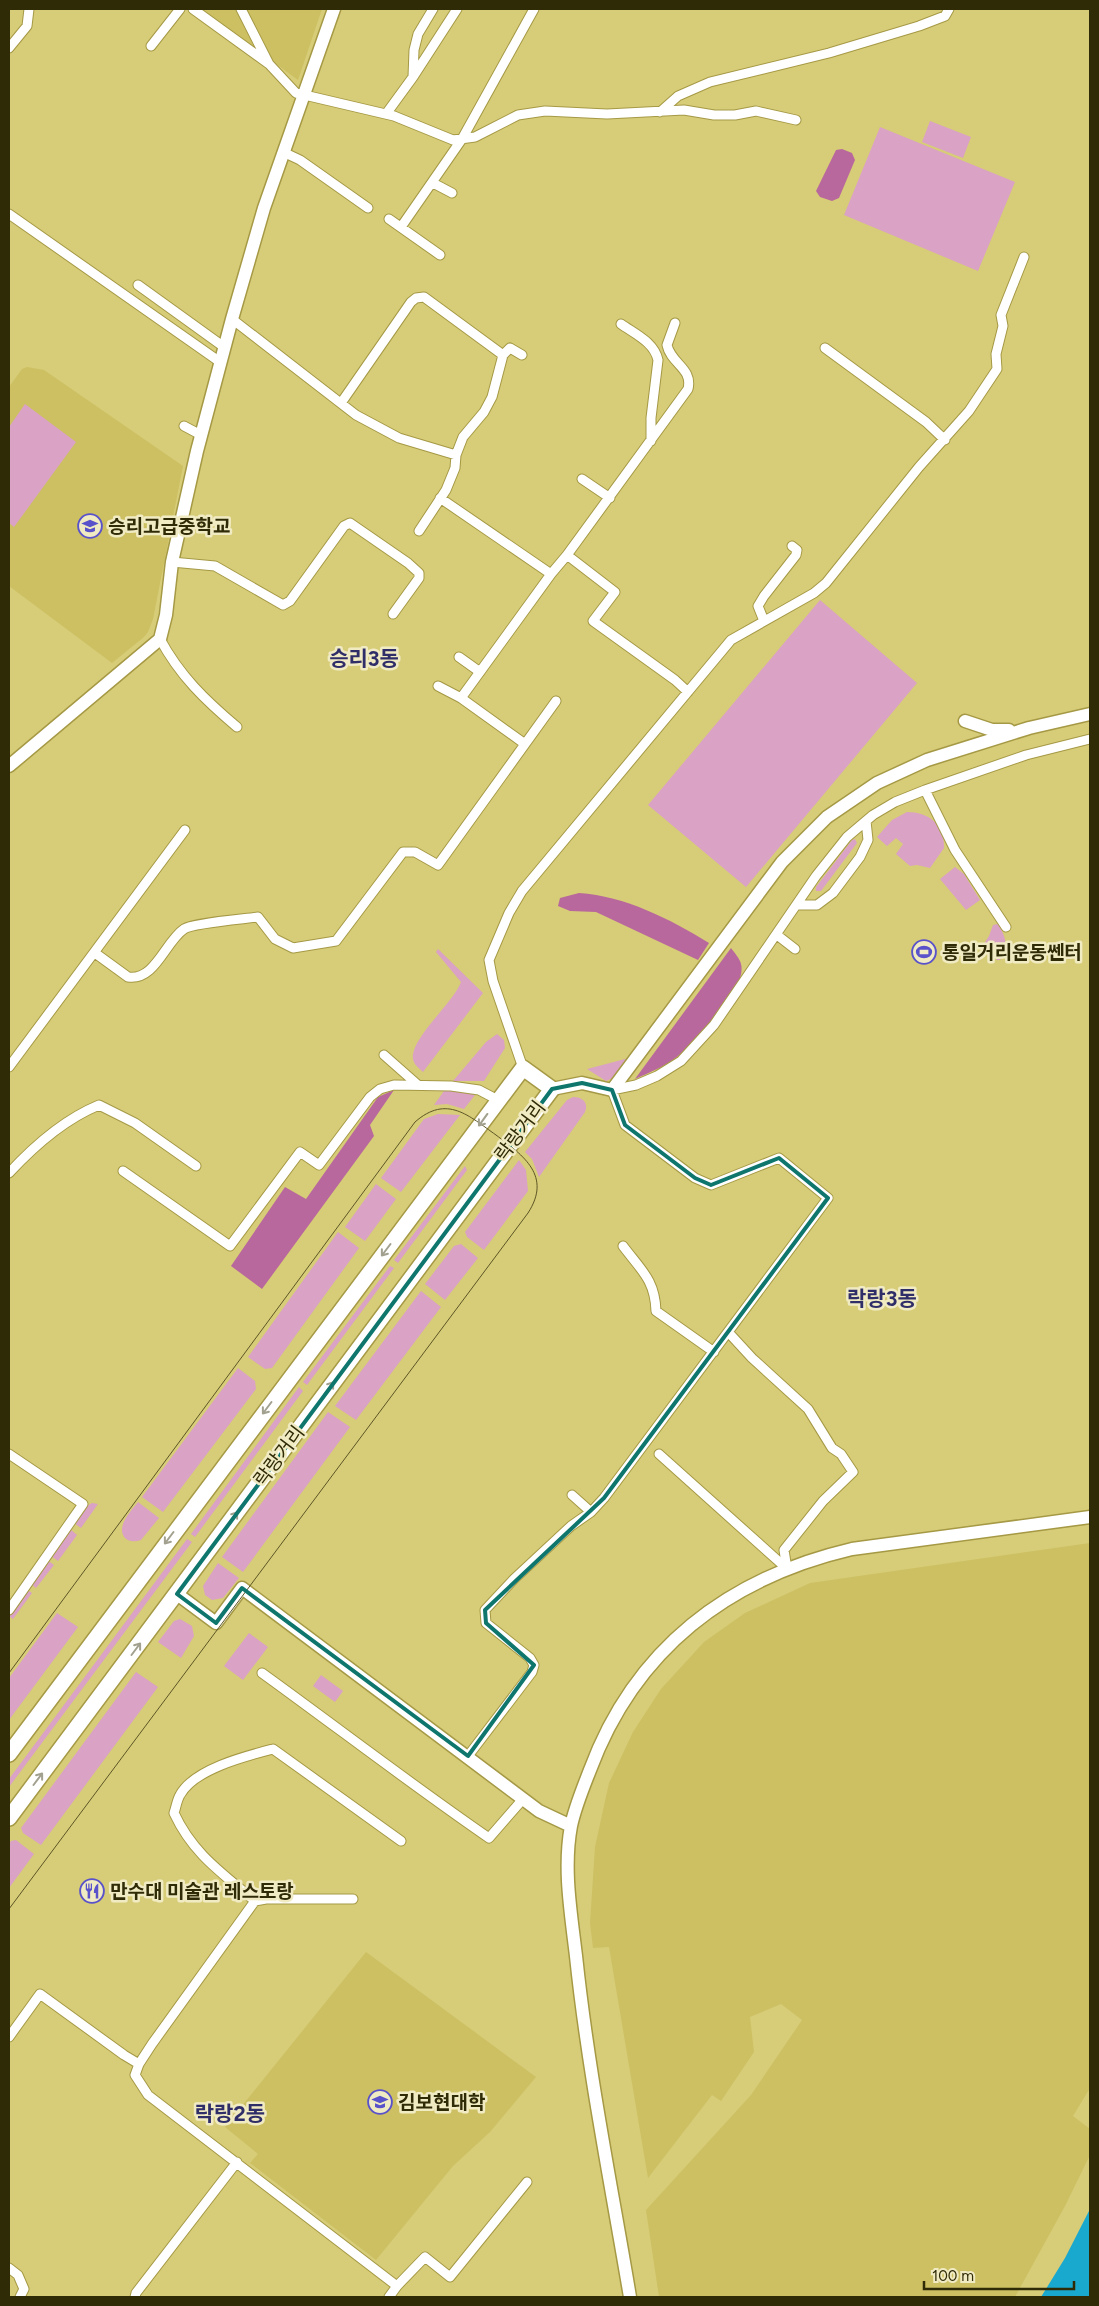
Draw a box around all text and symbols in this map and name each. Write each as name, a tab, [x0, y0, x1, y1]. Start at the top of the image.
school or university icon: 승리고급중학교	[77, 513, 103, 539]
place label: 승리고급중학교	[108, 515, 230, 538]
district label: 승리3동	[329, 646, 399, 671]
sports icon: 통일거리운동쎈터	[911, 939, 937, 965]
place label: 통일거리운동쎈터	[942, 941, 1082, 964]
street label: 락랑거리	[490, 1096, 550, 1166]
one-way arrow	[478, 1113, 489, 1126]
one-way arrow	[380, 1243, 391, 1256]
district label: 락랑3동	[847, 1286, 917, 1311]
one-way arrow	[324, 1382, 335, 1395]
one-way arrow	[262, 1401, 272, 1415]
street label: 락랑거리	[249, 1421, 309, 1491]
one-way arrow	[227, 1512, 238, 1525]
one-way arrow	[164, 1531, 174, 1545]
one-way arrow	[130, 1643, 141, 1656]
one-way arrow	[33, 1772, 43, 1786]
restaurant icon: 만수대 미술관 레스토랑	[79, 1878, 105, 1904]
place label: 만수대 미술관 레스토랑	[110, 1880, 294, 1903]
school or university icon: 김보현대학	[367, 2089, 393, 2115]
place label: 김보현대학	[398, 2091, 485, 2114]
district label: 락랑2동	[195, 2101, 265, 2126]
scale bar	[924, 2258, 1074, 2290]
text: 100 m	[932, 2267, 974, 2285]

